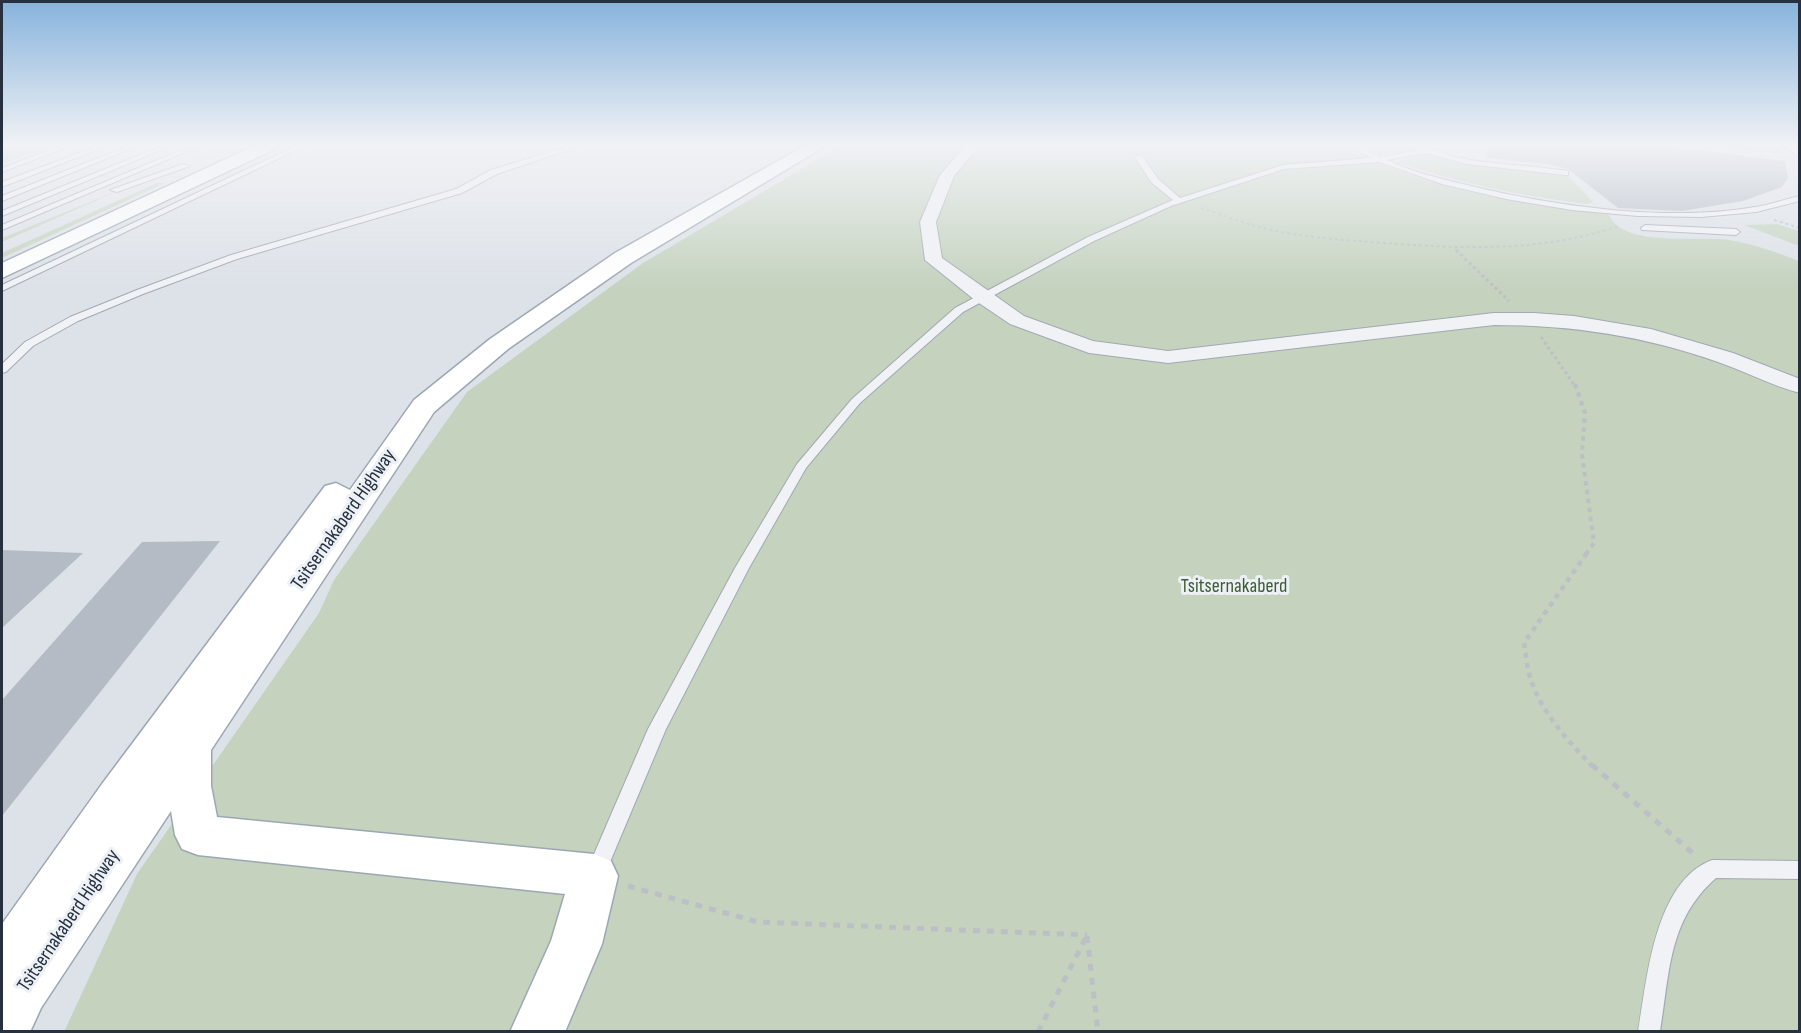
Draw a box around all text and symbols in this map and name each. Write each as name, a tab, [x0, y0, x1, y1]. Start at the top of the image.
street label: Tsitsernakaberd Highway	[286, 445, 402, 595]
park label: Tsitsernakaberd	[1181, 575, 1287, 599]
street label: Tsitsernakaberd Highway	[13, 845, 125, 997]

